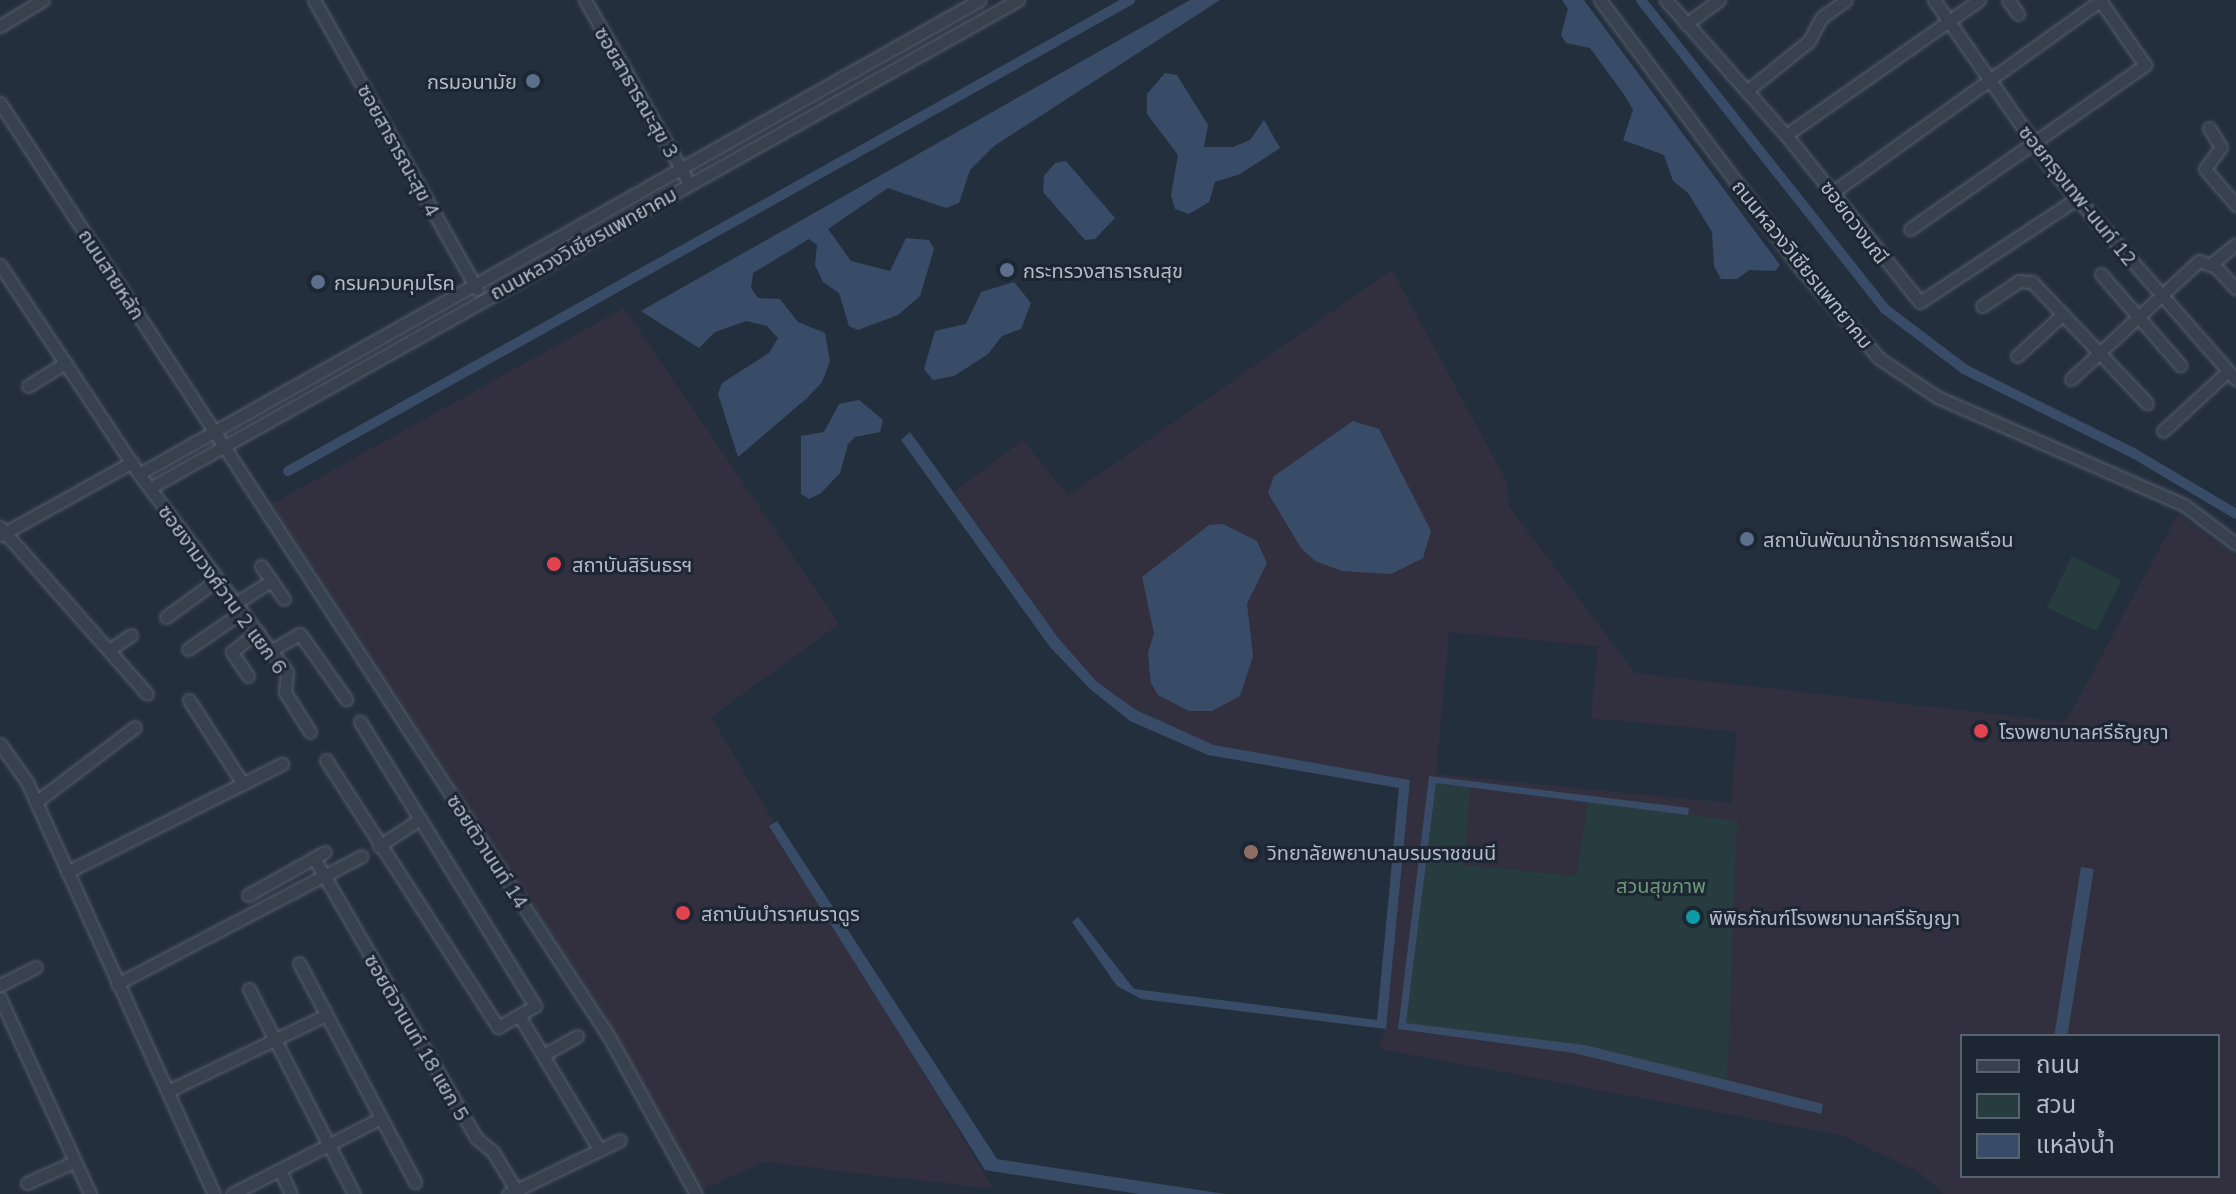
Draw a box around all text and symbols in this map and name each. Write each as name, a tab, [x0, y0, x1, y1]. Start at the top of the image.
street label: ซอยสาธารณะสุข 3	[590, 22, 684, 162]
place label: กรมอนามัย	[427, 69, 517, 93]
marker: กรมอนามัย	[524, 72, 542, 90]
street label: ซอยสาธารณะสุข 4	[353, 80, 445, 220]
street label: ซอยกรุงเทพ-นนท์ 12	[2014, 120, 2142, 270]
street label: ถนนหลวงวิเชียรแพทยาคม	[1728, 175, 1878, 353]
street label: ซอยดวงมณี	[1816, 176, 1894, 268]
street label: ถนนหลวงวิเชียรแพทยาคม	[485, 182, 681, 304]
street label: ถนนสายหลัก	[74, 224, 150, 324]
place label: กระทรวงสาธารณสุข	[1023, 258, 1183, 282]
marker: กระทรวงสาธารณสุข	[998, 261, 1016, 279]
place label: กรมควบคุมโรค	[334, 270, 455, 294]
marker: กรมควบคุมโรค	[309, 273, 327, 291]
street label: ซอยงามวงศ์วาน 2 แยก 6	[154, 500, 292, 678]
place label: สถาบันพัฒนาข้าราชการพลเรือน	[1763, 527, 2014, 551]
marker: สถาบันพัฒนาข้าราชการพลเรือน	[1738, 530, 1756, 548]
place label: สถาบันสิรินธรฯ	[572, 552, 692, 576]
marker: สถาบันสิรินธรฯ	[543, 553, 565, 575]
place label: โรงพยาบาลศรีธัญญา	[1999, 719, 2169, 743]
marker: โรงพยาบาลศรีธัญญา	[1970, 720, 1992, 742]
street label: ซอยติวานนท์ 14	[442, 789, 534, 913]
place label: วิทยาลัยพยาบาลบรมราชชนนี	[1267, 840, 1496, 864]
marker: วิทยาลัยพยาบาลบรมราชชนนี	[1242, 843, 1260, 861]
park label: สวนสุขภาพ	[1616, 873, 1706, 897]
place label: สถาบันบำราศนราดูร	[701, 901, 860, 925]
marker: สถาบันบำราศนราดูร	[672, 902, 694, 924]
place label: พิพิธภัณฑ์โรงพยาบาลศรีธัญญา	[1709, 905, 1960, 929]
marker: พิพิธภัณฑ์โรงพยาบาลศรีธัญญา	[1684, 908, 1702, 926]
street label: ซอยติวานนท์ 18 แยก 5	[360, 950, 474, 1124]
legend	[1960, 1034, 2220, 1178]
text: ถนน	[2036, 1049, 2080, 1079]
text: สวน	[2036, 1089, 2076, 1119]
text: แหล่งน้ำ	[2036, 1129, 2115, 1159]

